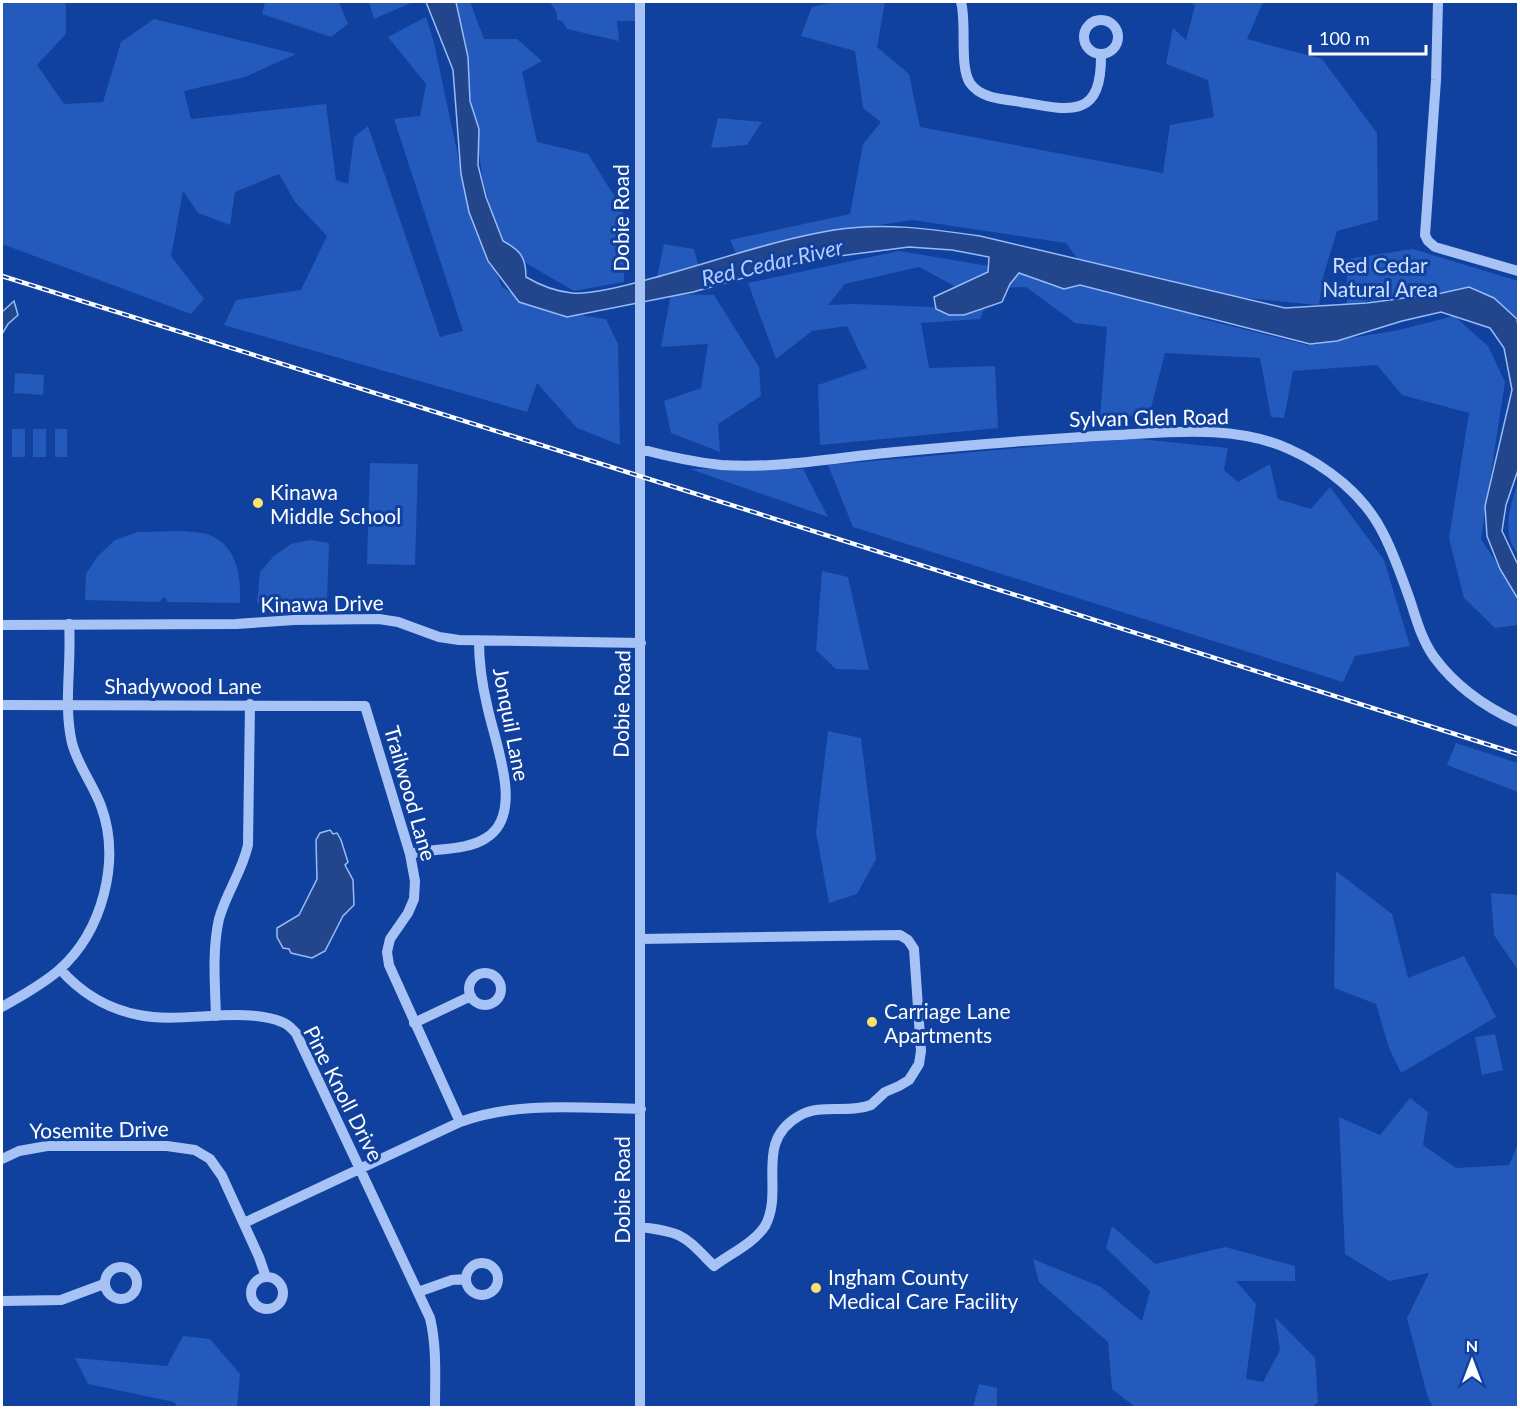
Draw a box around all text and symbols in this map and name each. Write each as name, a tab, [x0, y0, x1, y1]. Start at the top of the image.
scale bar	[1310, 18, 1426, 56]
text: 100 m	[1319, 27, 1370, 49]
street label: Dobie Road	[608, 164, 633, 272]
water label: Red Cedar River	[699, 232, 846, 291]
park label: Red Cedar Natural Area	[1322, 252, 1438, 301]
street label: Sylvan Glen Road	[1069, 403, 1229, 431]
place label: Kinawa Middle School	[270, 479, 401, 528]
marker: Kinawa Middle School	[251, 496, 265, 510]
street label: Kinawa Drive	[260, 589, 384, 617]
street label: Dobie Road	[608, 650, 634, 758]
street label: Jonquil Lane	[489, 665, 535, 783]
street label: Shadywood Lane	[104, 673, 262, 698]
street label: Trailwood Lane	[380, 723, 442, 863]
place label: Carriage Lane Apartments	[884, 998, 1010, 1047]
marker: Carriage Lane Apartments	[865, 1015, 879, 1029]
street label: Pine Knoll Drive	[299, 1021, 389, 1165]
street label: Yosemite Drive	[29, 1115, 169, 1143]
street label: Dobie Road	[609, 1136, 634, 1244]
place label: Ingham County Medical Care Facility	[828, 1264, 1018, 1313]
marker: Ingham County Medical Care Facility	[809, 1281, 823, 1295]
north arrow	[1442, 1331, 1502, 1391]
text: N	[1466, 1336, 1478, 1355]

